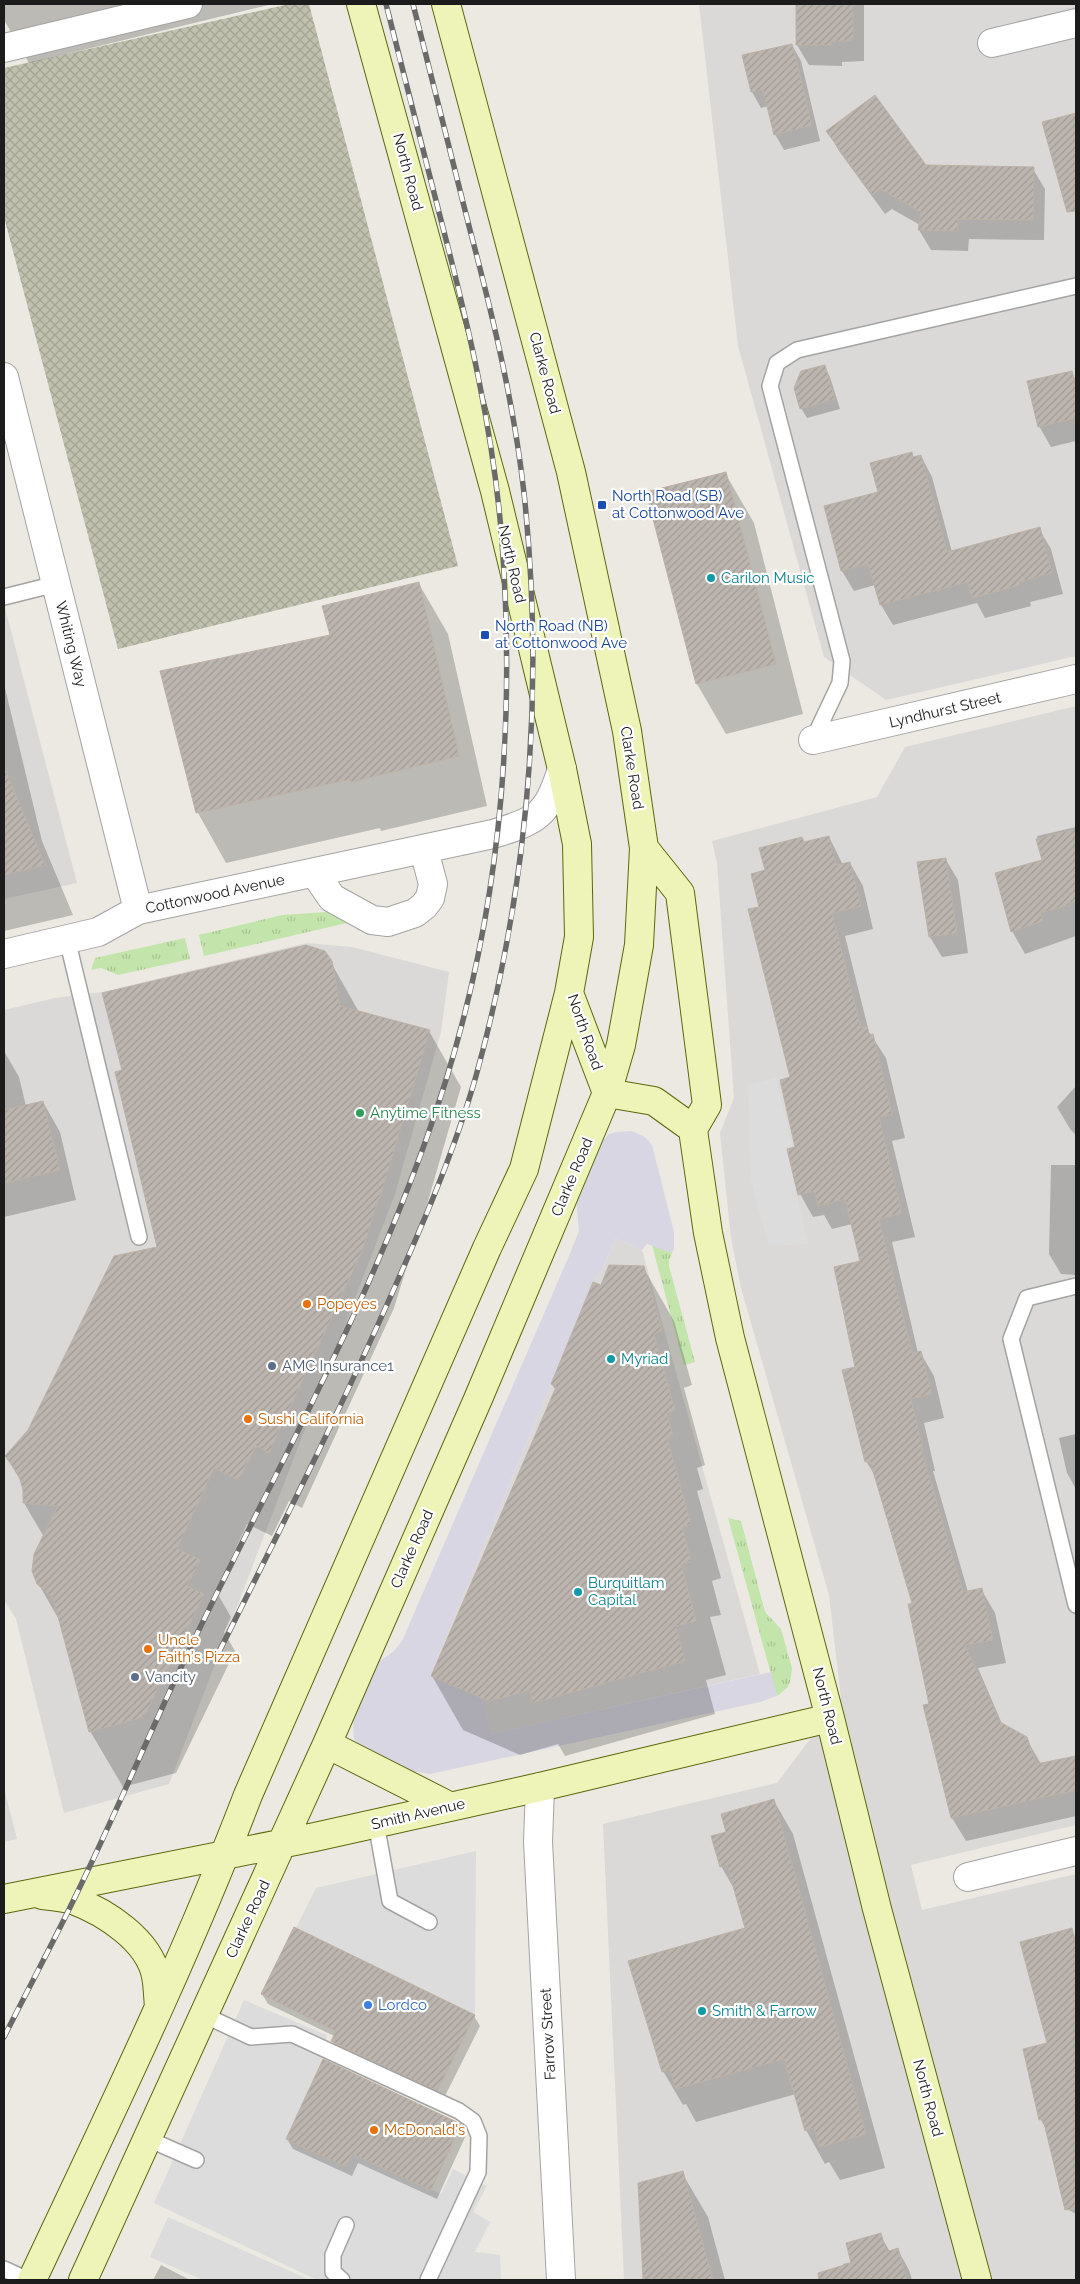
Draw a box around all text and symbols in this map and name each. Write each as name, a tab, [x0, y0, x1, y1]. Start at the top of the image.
street label: North Road	[389, 131, 427, 213]
street label: Clarke Road	[525, 330, 565, 416]
place label: North Road (SB) at Cottonwood Ave	[612, 487, 744, 522]
marker: North Road (SB) at Cottonwood Ave	[596, 499, 608, 511]
street label: North Road	[494, 523, 530, 605]
place label: Carilon Music	[721, 569, 814, 587]
marker: Carilon Music	[705, 572, 717, 584]
street label: Whiting Way	[52, 599, 90, 689]
place label: North Road (NB) at Cottonwood Ave	[495, 617, 627, 652]
marker: North Road (NB) at Cottonwood Ave	[479, 629, 491, 641]
street label: Lyndhurst Street	[887, 688, 1003, 732]
street label: Clarke Road	[617, 725, 647, 811]
street label: Cottonwood Avenue	[144, 870, 286, 918]
street label: North Road	[564, 992, 606, 1072]
place label: Anytime Fitness	[370, 1104, 481, 1122]
marker: Anytime Fitness	[354, 1107, 366, 1119]
street label: Clarke Road	[547, 1135, 597, 1219]
place label: Popeyes	[317, 1295, 377, 1313]
marker: Popeyes	[301, 1298, 313, 1310]
place label: Myriad	[621, 1350, 668, 1368]
marker: Myriad	[605, 1353, 617, 1365]
place label: AMC Insurance1	[282, 1357, 394, 1375]
marker: AMC Insurance1	[266, 1360, 278, 1372]
place label: Sushi California	[258, 1410, 364, 1428]
marker: Sushi California	[242, 1413, 254, 1425]
street label: Clarke Road	[387, 1507, 437, 1591]
place label: Burquitlam Capital	[588, 1574, 664, 1609]
marker: Burquitlam Capital	[572, 1586, 584, 1598]
place label: Uncle Faith's Pizza	[158, 1631, 240, 1666]
marker: Uncle Faith's Pizza	[142, 1643, 154, 1655]
street label: North Road	[809, 1665, 845, 1747]
place label: Vancity	[145, 1668, 196, 1686]
marker: Vancity	[129, 1671, 141, 1683]
street label: Smith Avenue	[369, 1794, 467, 1834]
street label: Clarke Road	[222, 1877, 274, 1961]
street label: Farrow Street	[537, 1988, 559, 2080]
place label: Lordco	[378, 1996, 427, 2014]
marker: Lordco	[362, 1999, 374, 2011]
place label: Smith & Farrow	[712, 2002, 817, 2020]
marker: Smith & Farrow	[696, 2005, 708, 2017]
street label: North Road	[909, 2057, 947, 2139]
place label: McDonald's	[384, 2121, 465, 2139]
marker: McDonald's	[368, 2124, 380, 2136]

